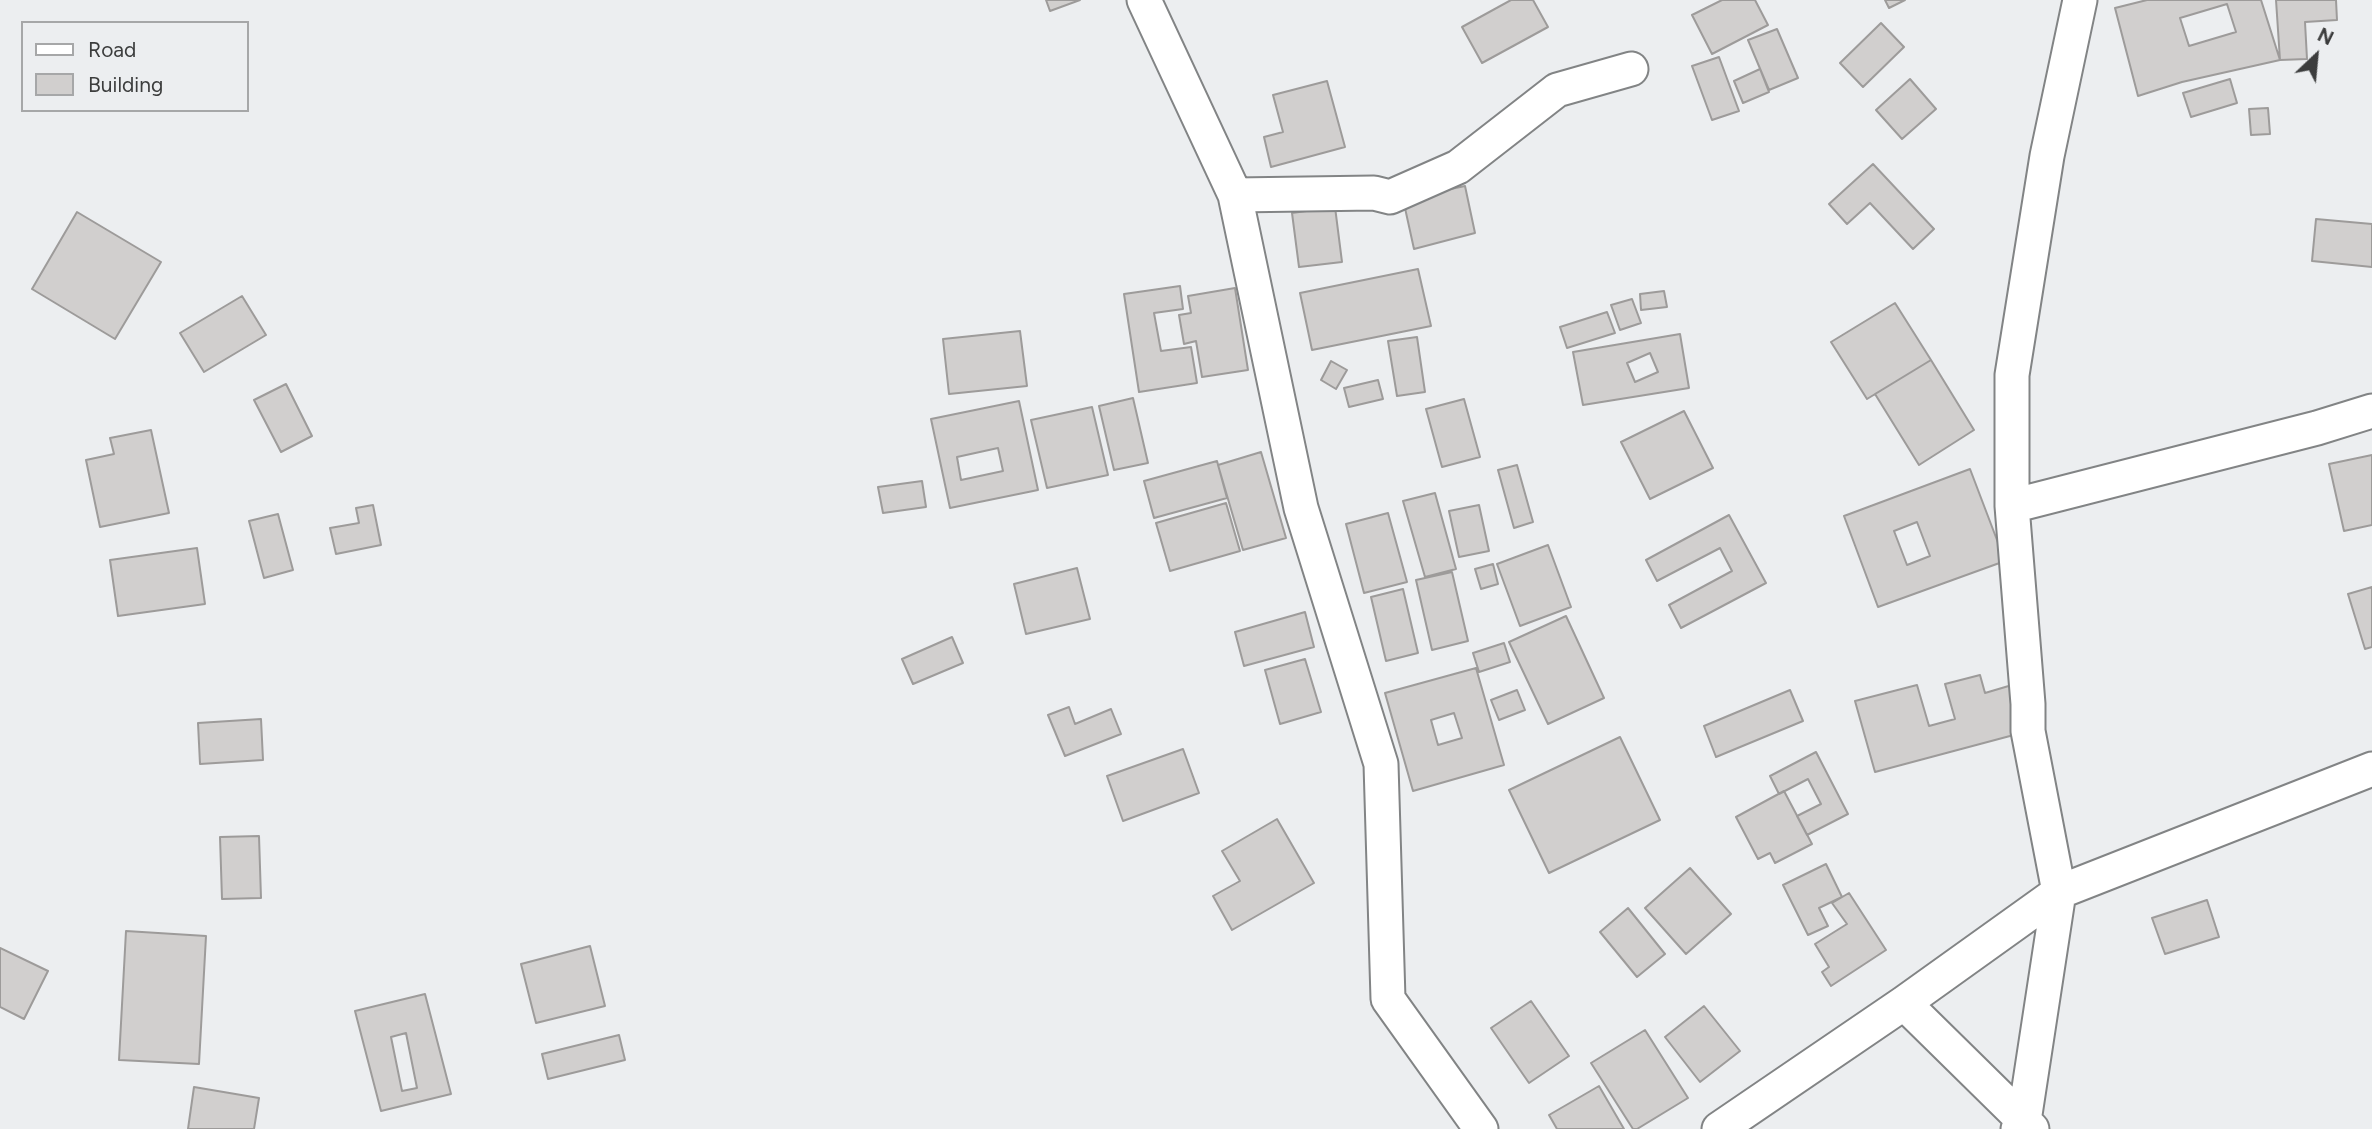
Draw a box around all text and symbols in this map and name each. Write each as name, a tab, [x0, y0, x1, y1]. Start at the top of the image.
legend	[21, 21, 248, 112]
north arrow	[2281, 21, 2351, 91]
text: N	[2314, 23, 2337, 50]
text: Road	[88, 37, 136, 62]
text: Building	[88, 72, 163, 97]

